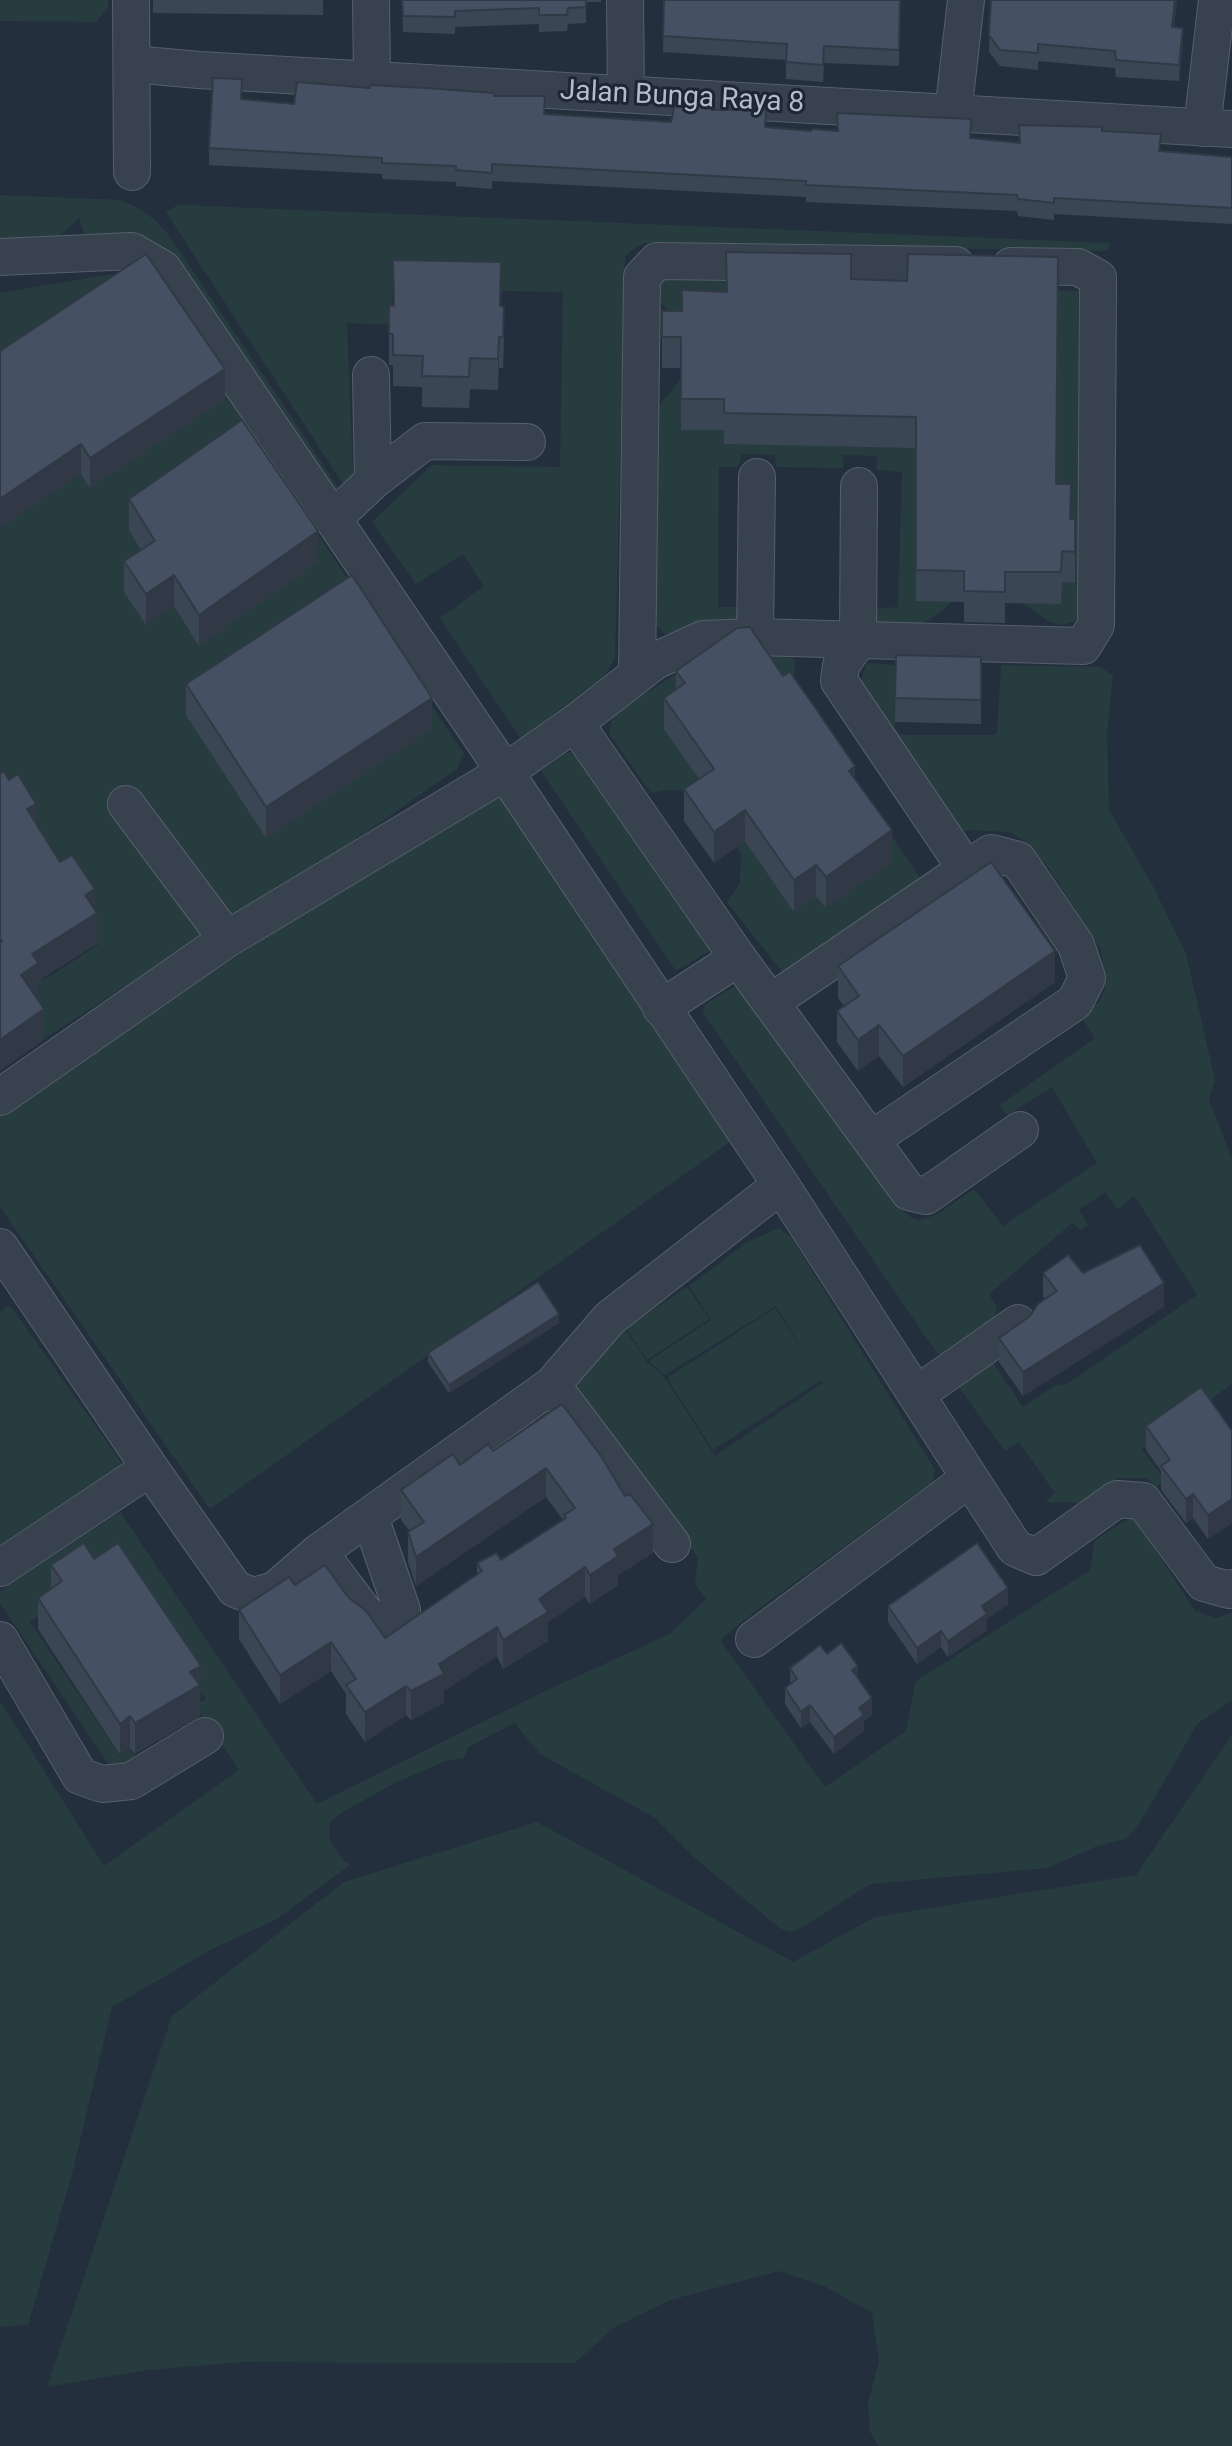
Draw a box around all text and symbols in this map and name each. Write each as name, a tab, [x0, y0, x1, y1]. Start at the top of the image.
street label: Jalan Bunga Raya 8	[559, 75, 805, 121]

